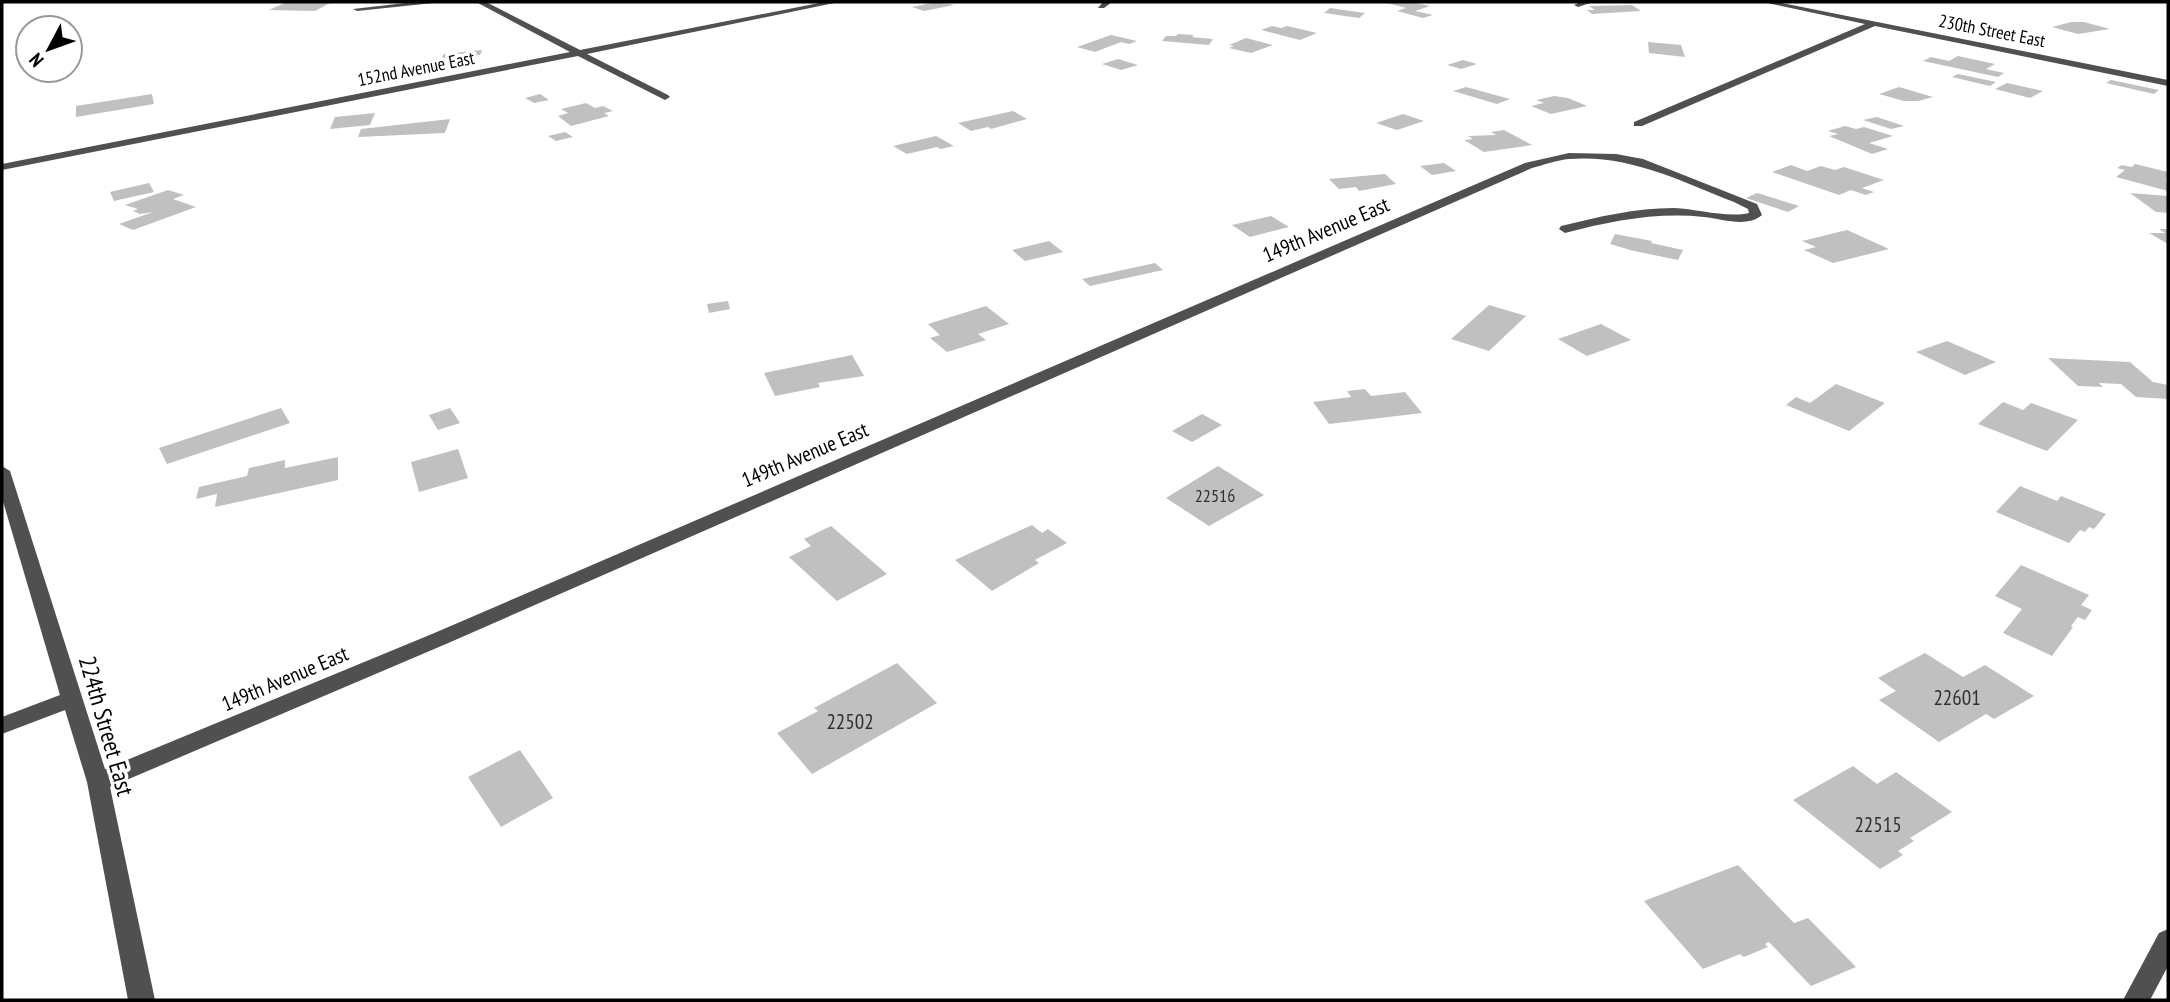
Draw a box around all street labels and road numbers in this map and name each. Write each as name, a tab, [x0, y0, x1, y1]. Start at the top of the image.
street label: 230th Street East	[1937, 9, 2047, 52]
street label: 152nd Avenue East	[355, 46, 476, 91]
street label: 149th Avenue East	[1258, 191, 1393, 268]
street label: 149th Avenue East	[737, 416, 872, 493]
street label: 149th Avenue East	[217, 640, 352, 717]
street label: 224th Street East	[72, 652, 141, 800]

